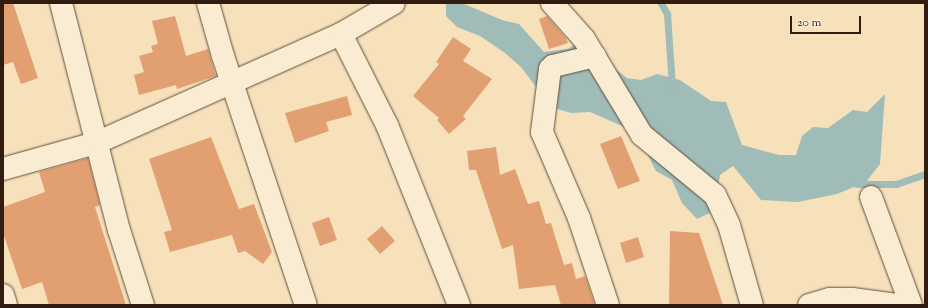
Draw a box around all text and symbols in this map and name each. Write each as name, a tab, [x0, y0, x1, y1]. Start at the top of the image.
scale bar	[792, 8, 863, 34]
text: 20 m	[797, 14, 821, 32]

